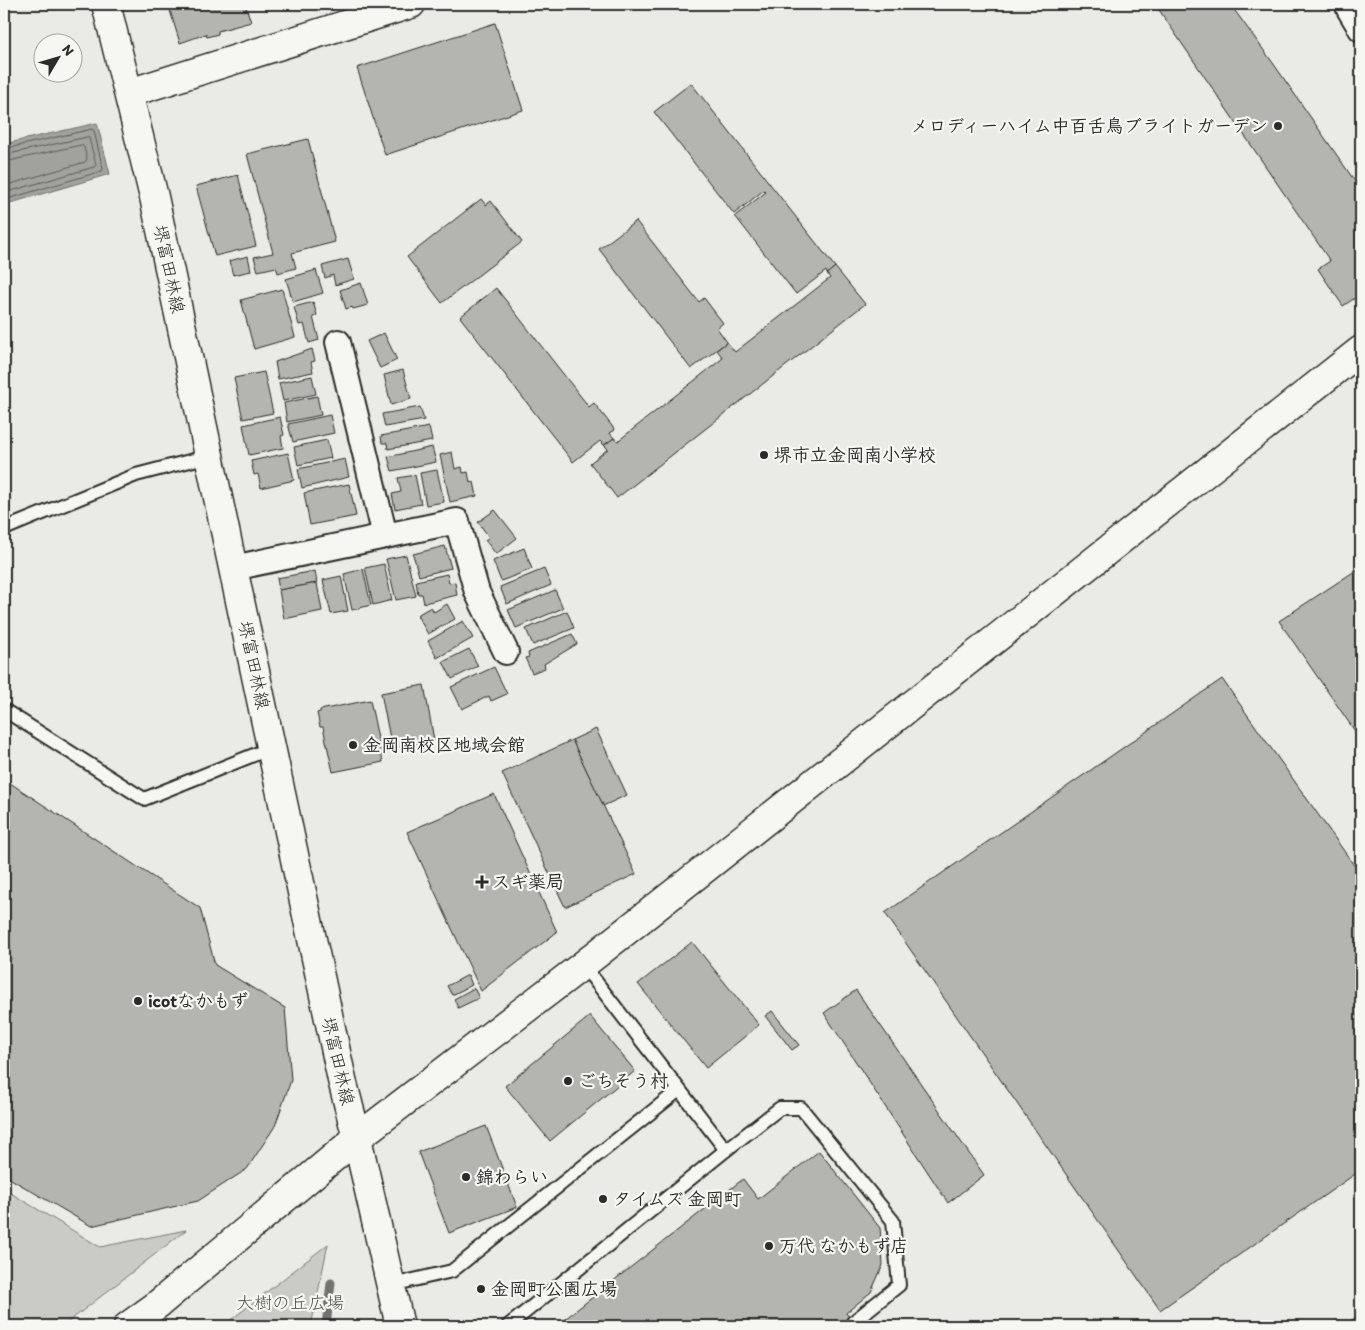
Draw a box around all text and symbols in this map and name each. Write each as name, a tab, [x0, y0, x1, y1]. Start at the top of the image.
north arrow	[32, 32, 82, 82]
text: N	[58, 41, 77, 59]
place label: メロディーハイム中百舌鳥ブライトガーデン	[911, 115, 1268, 137]
marker: メロディーハイム中百舌鳥ブライトガーデン	[1272, 120, 1284, 132]
street label: 堺富田林線	[149, 223, 189, 315]
place label: 堺市立金岡南小学校	[774, 444, 936, 466]
marker: 堺市立金岡南小学校	[758, 449, 770, 461]
street label: 堺富田林線	[234, 619, 274, 711]
place label: 金岡南校区地域会館	[363, 734, 525, 756]
marker: 金岡南校区地域会館	[347, 739, 359, 751]
place label: スギ薬局	[492, 871, 564, 893]
marker: スギ薬局	[476, 876, 488, 888]
place label: icotなかもず	[148, 990, 248, 1012]
marker: icotなかもず	[132, 995, 144, 1007]
street label: 堺富田林線	[317, 1015, 359, 1107]
place label: ごちそう村	[578, 1070, 668, 1092]
marker: ごちそう村	[562, 1075, 574, 1087]
place label: 錦わらい	[476, 1166, 548, 1188]
marker: 錦わらい	[460, 1171, 472, 1183]
place label: タイムズ 金岡町	[613, 1188, 742, 1210]
marker: タイムズ 金岡町	[597, 1193, 609, 1205]
place label: 万代 なかもず店	[779, 1235, 908, 1257]
marker: 万代 なかもず店	[763, 1240, 775, 1252]
place label: 金岡町公園広場	[491, 1278, 617, 1300]
marker: 金岡町公園広場	[475, 1283, 487, 1295]
park label: 大樹の丘広場	[236, 1292, 344, 1314]

